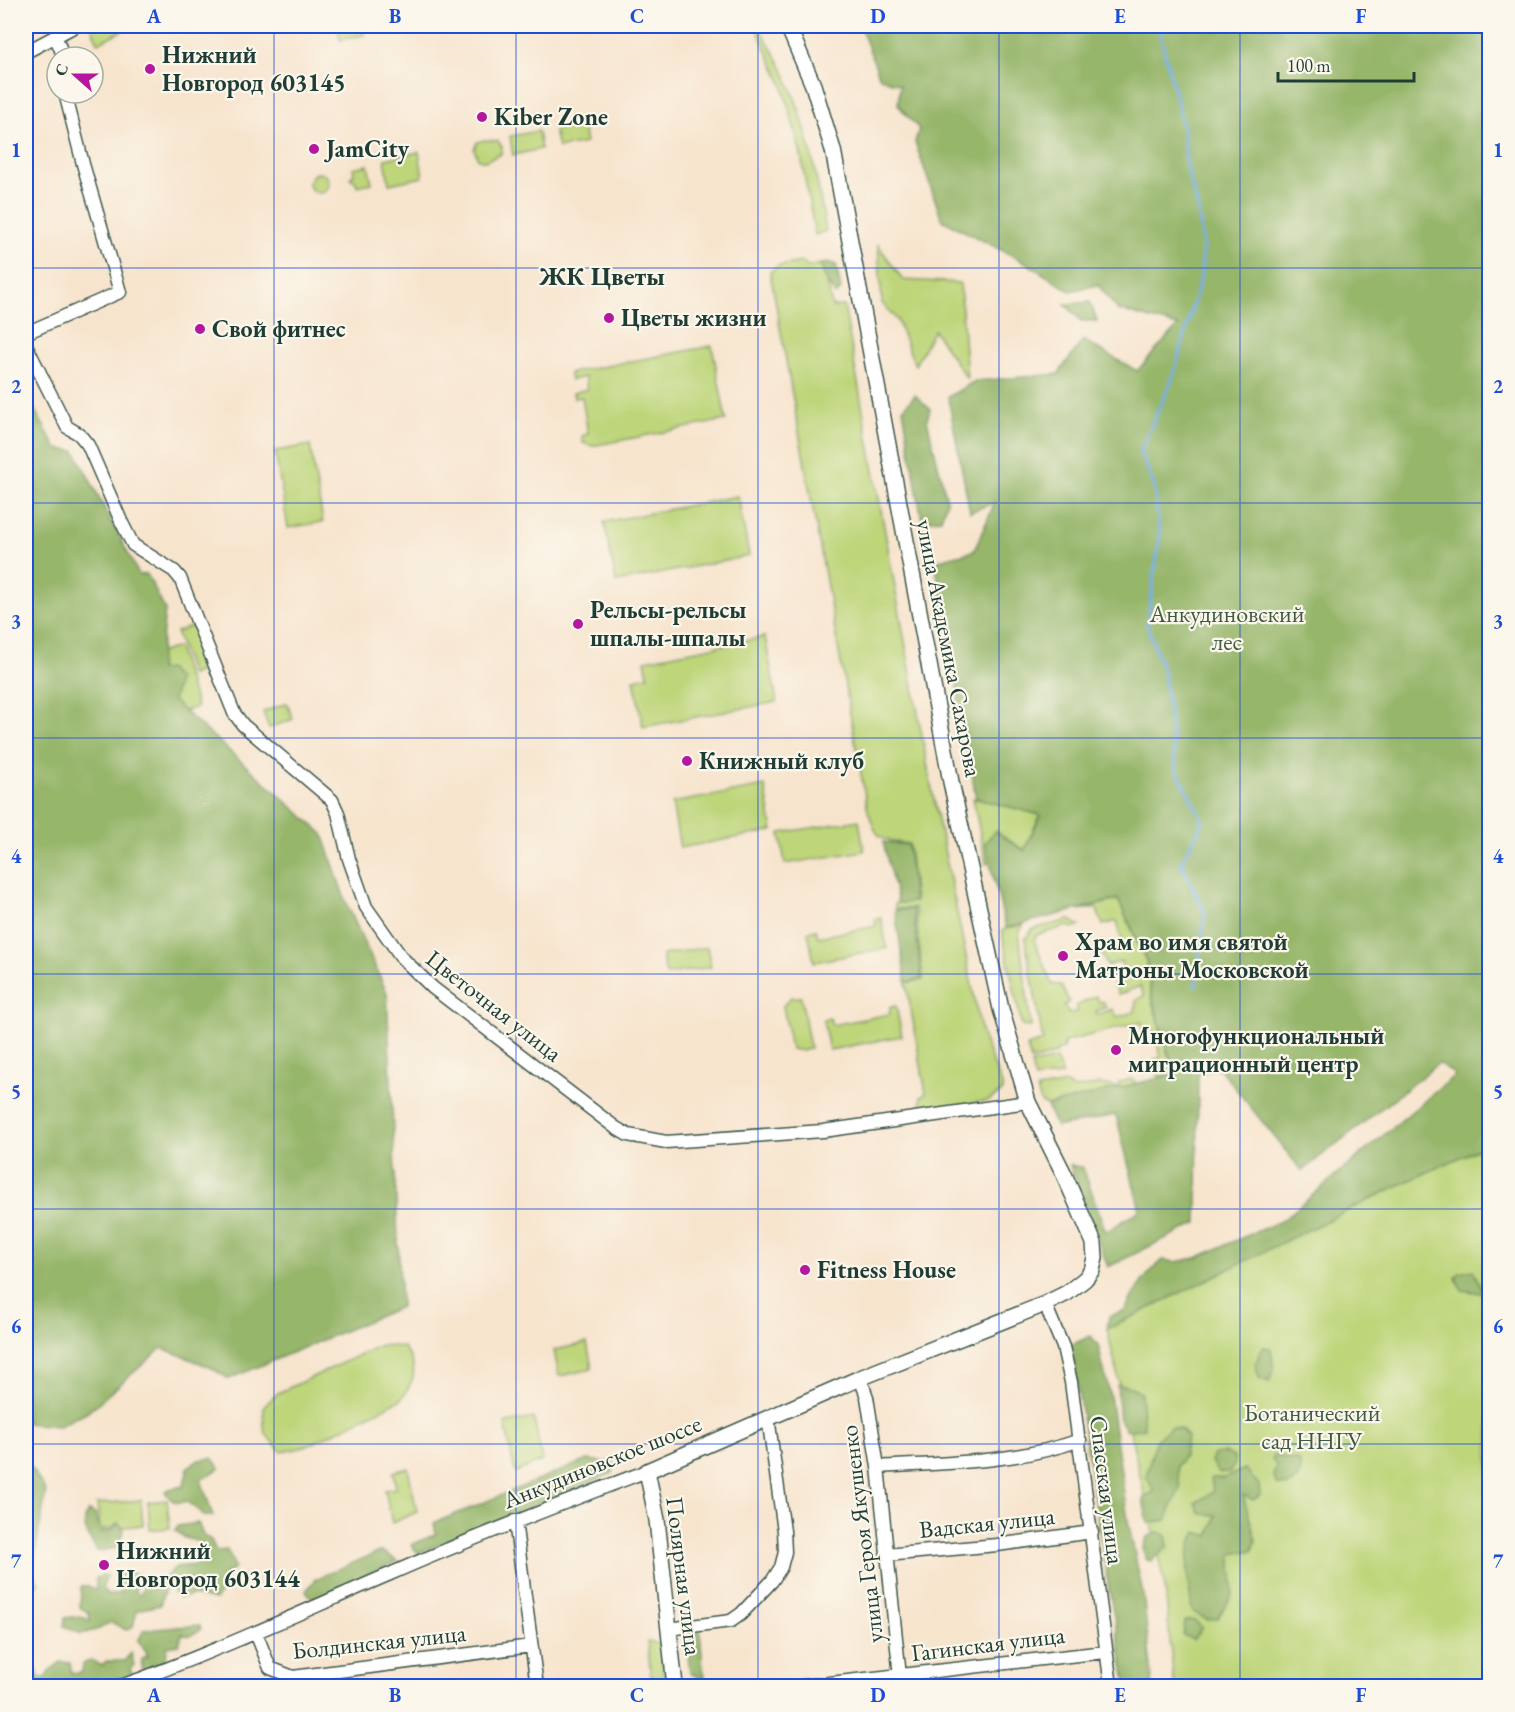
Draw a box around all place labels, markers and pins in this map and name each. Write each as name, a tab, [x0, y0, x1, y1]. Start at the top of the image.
place label: Нижний Новгород 603145	[162, 39, 346, 98]
marker: Нижний Новгород 603145	[143, 62, 157, 76]
place label: Kiber Zone	[494, 101, 608, 132]
marker: Kiber Zone	[475, 110, 489, 124]
place label: JamCity	[324, 133, 409, 165]
marker: JamCity	[307, 142, 321, 156]
place label: Цветы жизни	[621, 302, 767, 333]
marker: Цветы жизни	[602, 311, 616, 325]
place label: Свой фитнес	[212, 313, 346, 344]
marker: Свой фитнес	[193, 322, 207, 336]
place label: Рельсы-рельсы шпалы-шпалы	[590, 594, 747, 653]
marker: Рельсы-рельсы шпалы-шпалы	[571, 617, 585, 631]
place label: Книжный клуб	[699, 745, 864, 777]
marker: Книжный клуб	[680, 754, 694, 768]
place label: Храм во имя святой Матроны Московской	[1074, 926, 1309, 985]
marker: Храм во имя святой Матроны Московской	[1056, 949, 1070, 963]
place label: Многофункциональный миграционный центр	[1128, 1020, 1384, 1079]
marker: Многофункциональный миграционный центр	[1109, 1043, 1123, 1057]
place label: Fitness House	[817, 1254, 956, 1285]
marker: Fitness House	[798, 1263, 812, 1277]
place label: Нижний Новгород 603144	[116, 1535, 300, 1594]
marker: Нижний Новгород 603144	[97, 1558, 111, 1572]

